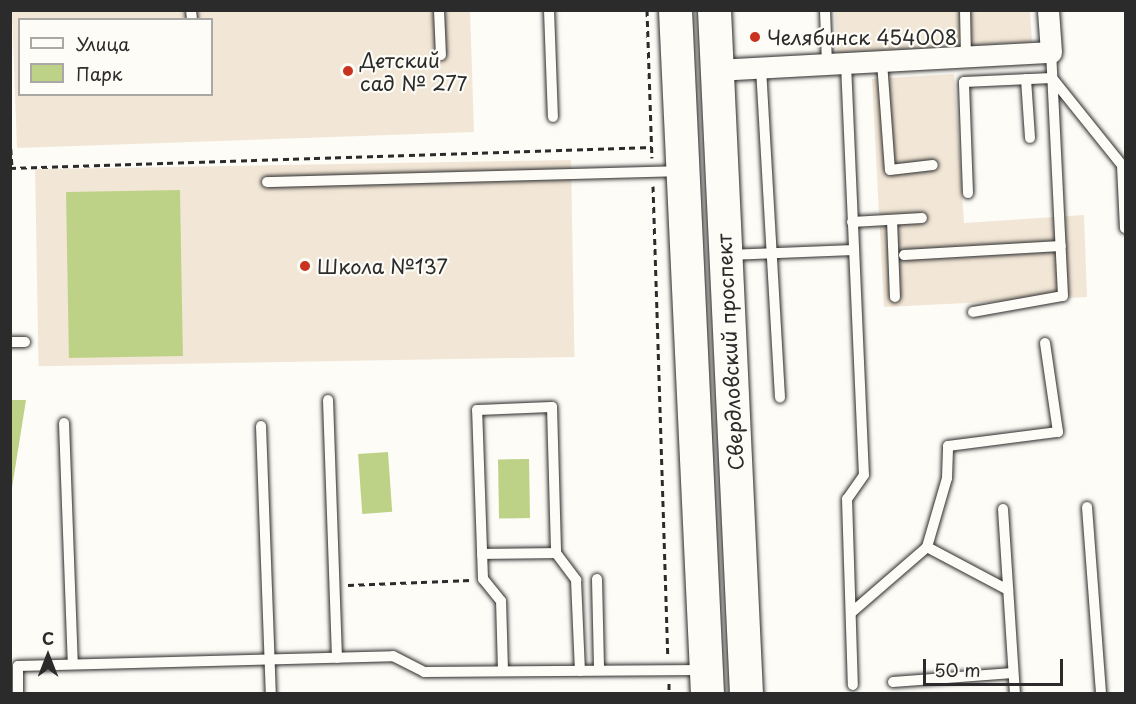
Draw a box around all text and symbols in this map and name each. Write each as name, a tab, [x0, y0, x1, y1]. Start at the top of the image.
legend	[18, 18, 213, 96]
place label: Челябинск 454008	[767, 25, 957, 49]
text: Улица	[76, 30, 130, 57]
marker: Челябинск 454008	[748, 30, 762, 44]
place label: Детский сад № 277	[360, 48, 468, 95]
text: Парк	[76, 60, 122, 87]
marker: Детский сад № 277	[341, 64, 355, 78]
street label: Свердловский проспект	[712, 233, 748, 471]
place label: Школа №137	[317, 254, 448, 278]
marker: Школа №137	[298, 259, 312, 273]
north arrow	[18, 626, 78, 686]
text: С	[42, 626, 54, 650]
scale bar	[926, 647, 1066, 685]
text: 50 m	[934, 656, 981, 683]

